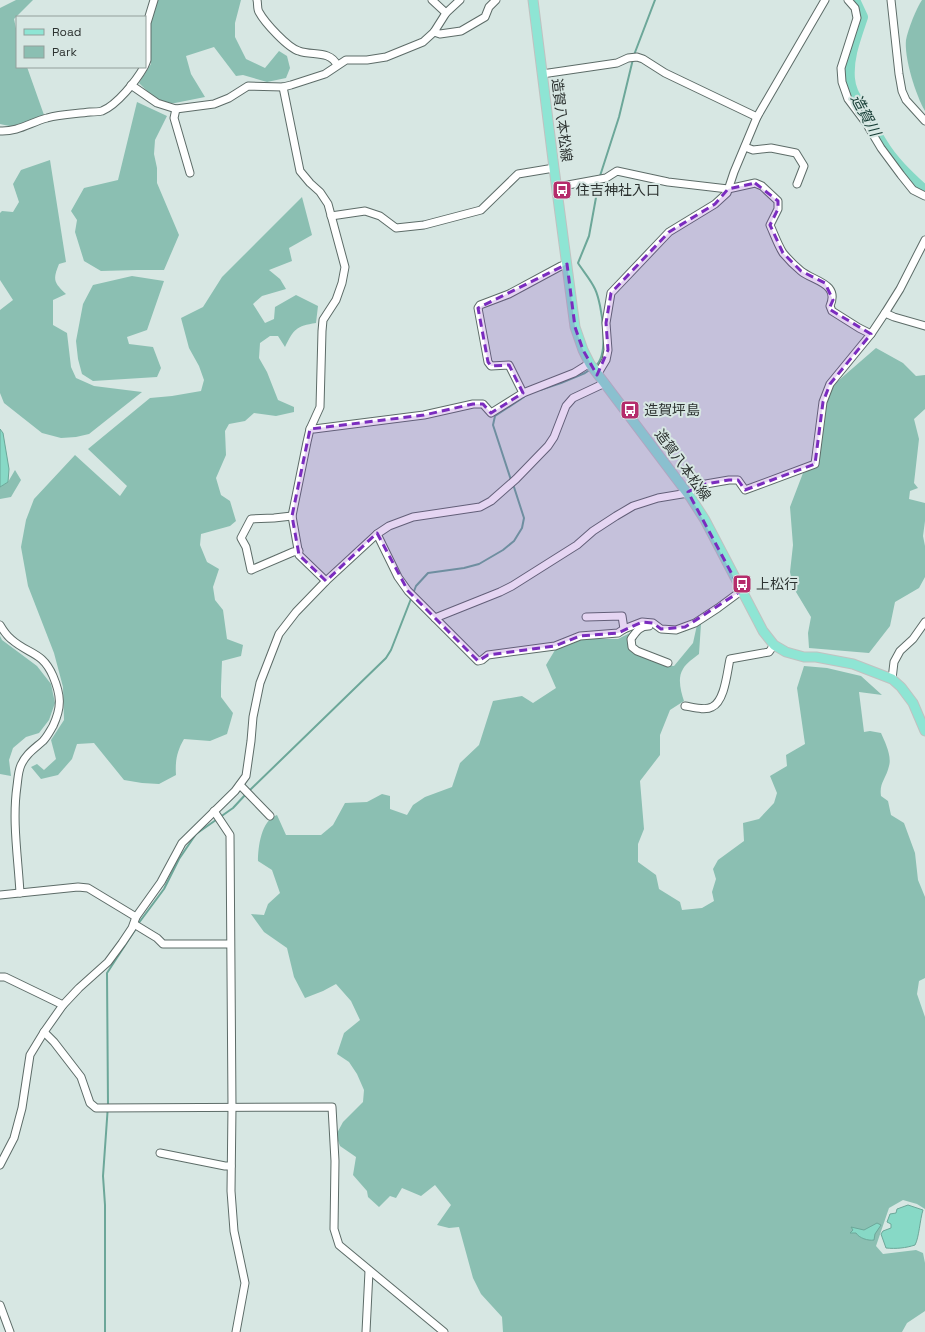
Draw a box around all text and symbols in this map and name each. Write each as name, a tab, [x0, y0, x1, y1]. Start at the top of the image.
legend	[16, 16, 146, 68]
text: Road	[52, 24, 81, 40]
text: Park	[52, 44, 77, 60]
street label: 造賀八本松線	[548, 77, 576, 163]
water label: 造賀川	[847, 91, 886, 141]
bus stop icon: 住吉神社入口	[551, 179, 573, 201]
place label: 住吉神社入口	[576, 181, 660, 199]
bus stop icon: 造賀坪島	[619, 399, 641, 421]
place label: 造賀坪島	[644, 401, 700, 419]
street label: 造賀八本松線	[651, 426, 715, 504]
bus stop icon: 上松行	[731, 573, 753, 595]
place label: 上松行	[756, 575, 798, 593]

